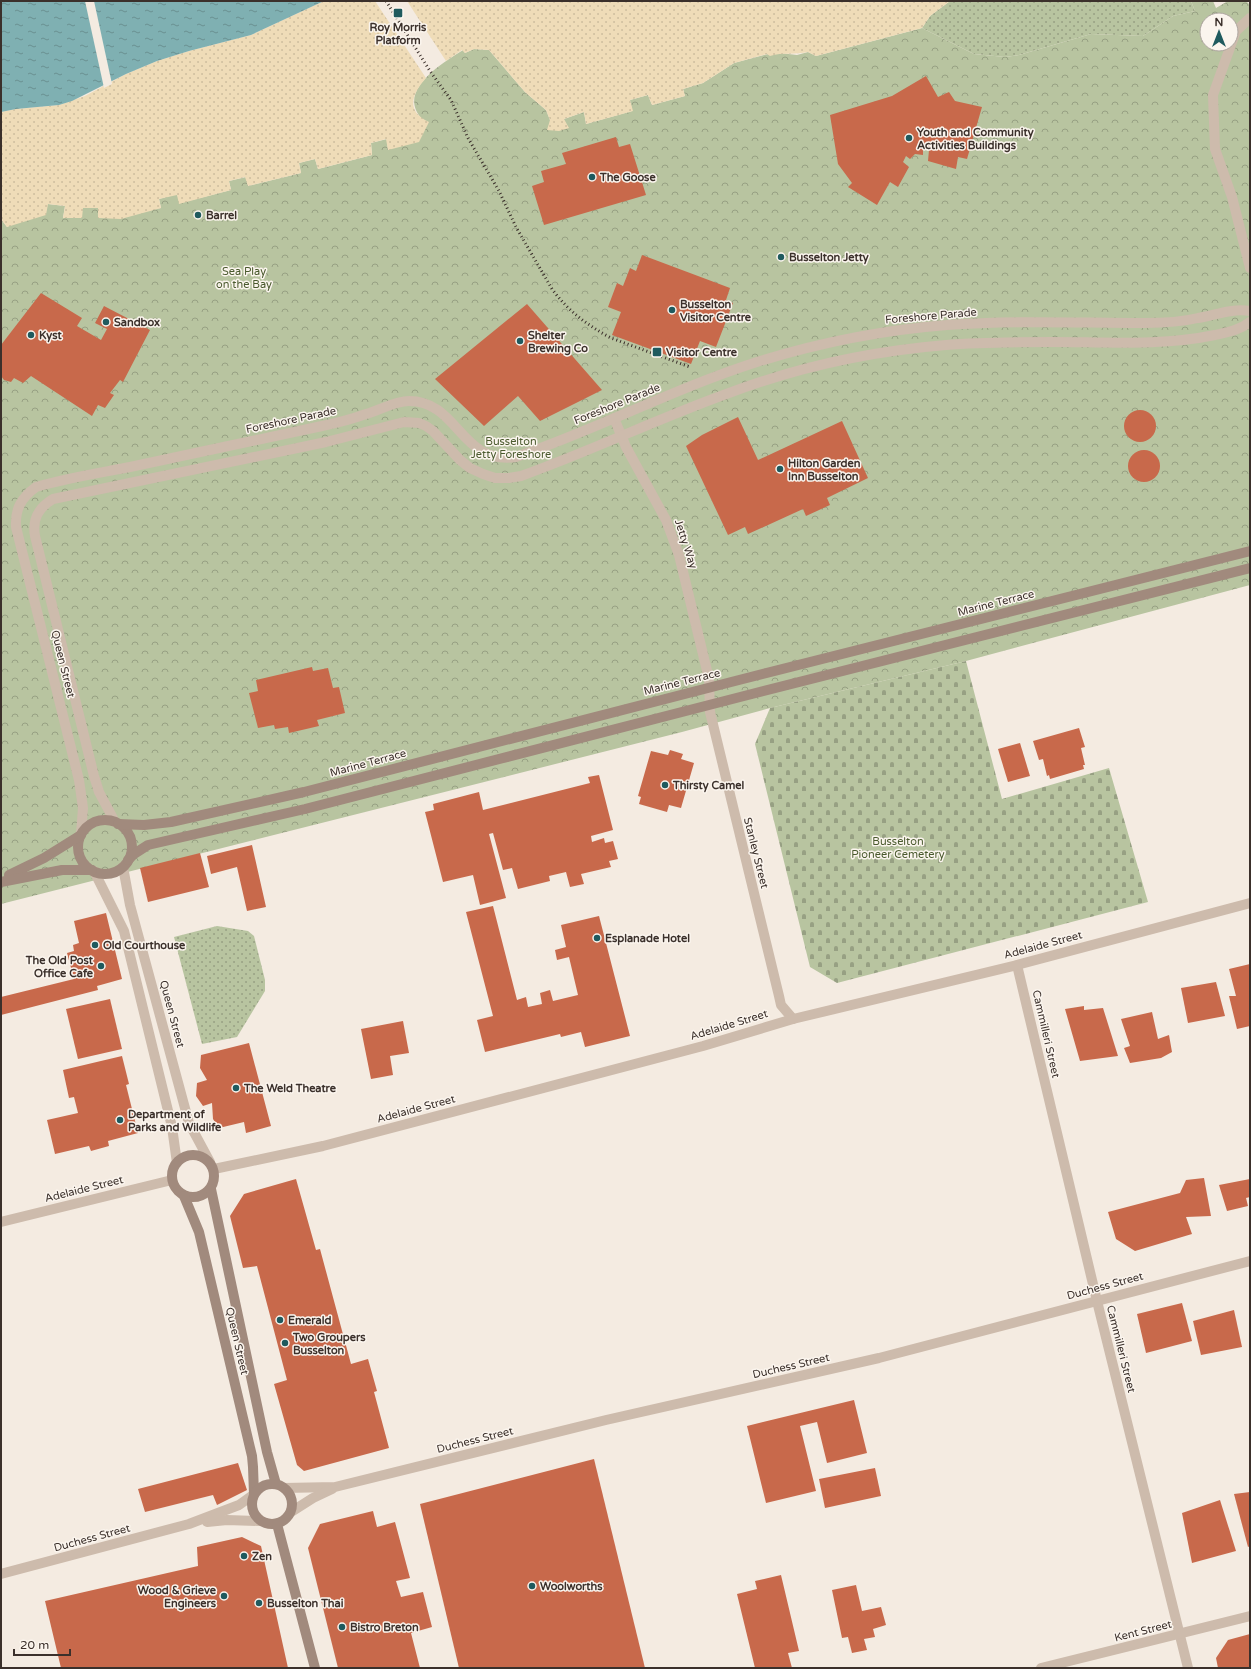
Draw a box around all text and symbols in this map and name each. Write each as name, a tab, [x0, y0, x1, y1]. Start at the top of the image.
marker: Roy Morris Platform	[392, 7, 404, 19]
north arrow	[1199, 12, 1239, 52]
text: N	[1215, 16, 1223, 29]
place label: Roy Morris Platform	[370, 21, 427, 47]
place label: Youth and Community Activities Buildings	[917, 126, 1034, 153]
marker: Youth and Community Activities Buildings	[904, 133, 914, 143]
place label: The Goose	[599, 171, 656, 184]
marker: The Goose	[587, 172, 597, 182]
place label: Barrel	[206, 209, 237, 222]
marker: Barrel	[193, 210, 203, 220]
place label: Busselton Jetty	[789, 251, 869, 265]
marker: Busselton Jetty	[776, 252, 786, 262]
park label: Sea Play on the Bay	[216, 265, 272, 291]
place label: Busselton Visitor Centre	[680, 298, 752, 324]
marker: Busselton Visitor Centre	[667, 305, 677, 315]
street label: Foreshore Parade	[885, 306, 977, 326]
place label: Sandbox	[114, 316, 160, 329]
marker: Sandbox	[101, 317, 111, 327]
place label: Kyst	[39, 329, 63, 343]
place label: Shelter Brewing Co	[528, 329, 588, 356]
marker: Kyst	[26, 330, 36, 340]
marker: Shelter Brewing Co	[515, 336, 525, 346]
marker: Visitor Centre	[651, 346, 663, 358]
place label: Visitor Centre	[666, 346, 738, 359]
street label: Foreshore Parade	[572, 381, 662, 427]
street label: Foreshore Parade	[245, 404, 337, 436]
park label: Busselton Jetty Foreshore	[471, 435, 551, 461]
place label: Hilton Garden Inn Busselton	[788, 457, 861, 483]
marker: Hilton Garden Inn Busselton	[775, 464, 785, 474]
street label: Jetty Way	[672, 518, 700, 570]
street label: Marine Terrace	[956, 587, 1036, 619]
street label: Queen Street	[48, 629, 78, 699]
street label: Marine Terrace	[642, 666, 722, 698]
street label: Marine Terrace	[328, 747, 408, 779]
place label: Thirsty Camel	[672, 779, 745, 793]
marker: Thirsty Camel	[660, 780, 670, 790]
street label: Stanley Street	[741, 816, 771, 890]
park label: Busselton Pioneer Cemetery	[851, 835, 945, 861]
street label: Adelaide Street	[1002, 928, 1084, 962]
place label: Esplanade Hotel	[605, 932, 690, 946]
marker: Esplanade Hotel	[592, 933, 602, 943]
place label: Old Courthouse	[103, 939, 186, 952]
marker: Old Courthouse	[90, 940, 100, 950]
place label: The Old Post Office Cafe	[25, 954, 94, 980]
marker: The Old Post Office Cafe	[96, 961, 106, 971]
street label: Queen Street	[157, 979, 187, 1049]
street label: Cammilleri Street	[1030, 989, 1062, 1079]
street label: Adelaide Street	[689, 1007, 769, 1043]
place label: The Weld Theatre	[243, 1082, 337, 1095]
marker: The Weld Theatre	[231, 1083, 241, 1093]
street label: Adelaide Street	[375, 1092, 457, 1126]
place label: Department of Parks and Wildlife	[128, 1108, 222, 1134]
marker: Department of Parks and Wildlife	[115, 1115, 125, 1125]
street label: Adelaide Street	[43, 1173, 125, 1205]
street label: Duchess Street	[1065, 1270, 1145, 1302]
street label: Cammilleri Street	[1104, 1304, 1138, 1394]
street label: Queen Street	[223, 1306, 251, 1376]
place label: Emerald	[288, 1314, 331, 1327]
marker: Emerald	[275, 1315, 285, 1325]
place label: Two Groupers Busselton	[292, 1331, 366, 1357]
marker: Two Groupers Busselton	[280, 1338, 290, 1348]
street label: Duchess Street	[751, 1351, 831, 1381]
street label: Duchess Street	[435, 1424, 515, 1456]
street label: Duchess Street	[52, 1522, 132, 1554]
place label: Zen	[252, 1550, 272, 1563]
marker: Zen	[239, 1551, 249, 1561]
place label: Woolworths	[540, 1580, 603, 1593]
marker: Woolworths	[527, 1581, 537, 1591]
place label: Wood & Grieve Engineers	[138, 1584, 217, 1611]
marker: Wood & Grieve Engineers	[219, 1591, 229, 1601]
place label: Busselton Thai	[267, 1597, 344, 1610]
marker: Busselton Thai	[254, 1598, 264, 1608]
street label: Kent Street	[1113, 1618, 1173, 1644]
place label: Bistro Breton	[350, 1621, 419, 1634]
marker: Bistro Breton	[337, 1622, 347, 1632]
scale bar	[14, 1631, 70, 1657]
text: 20 m	[20, 1638, 49, 1652]

